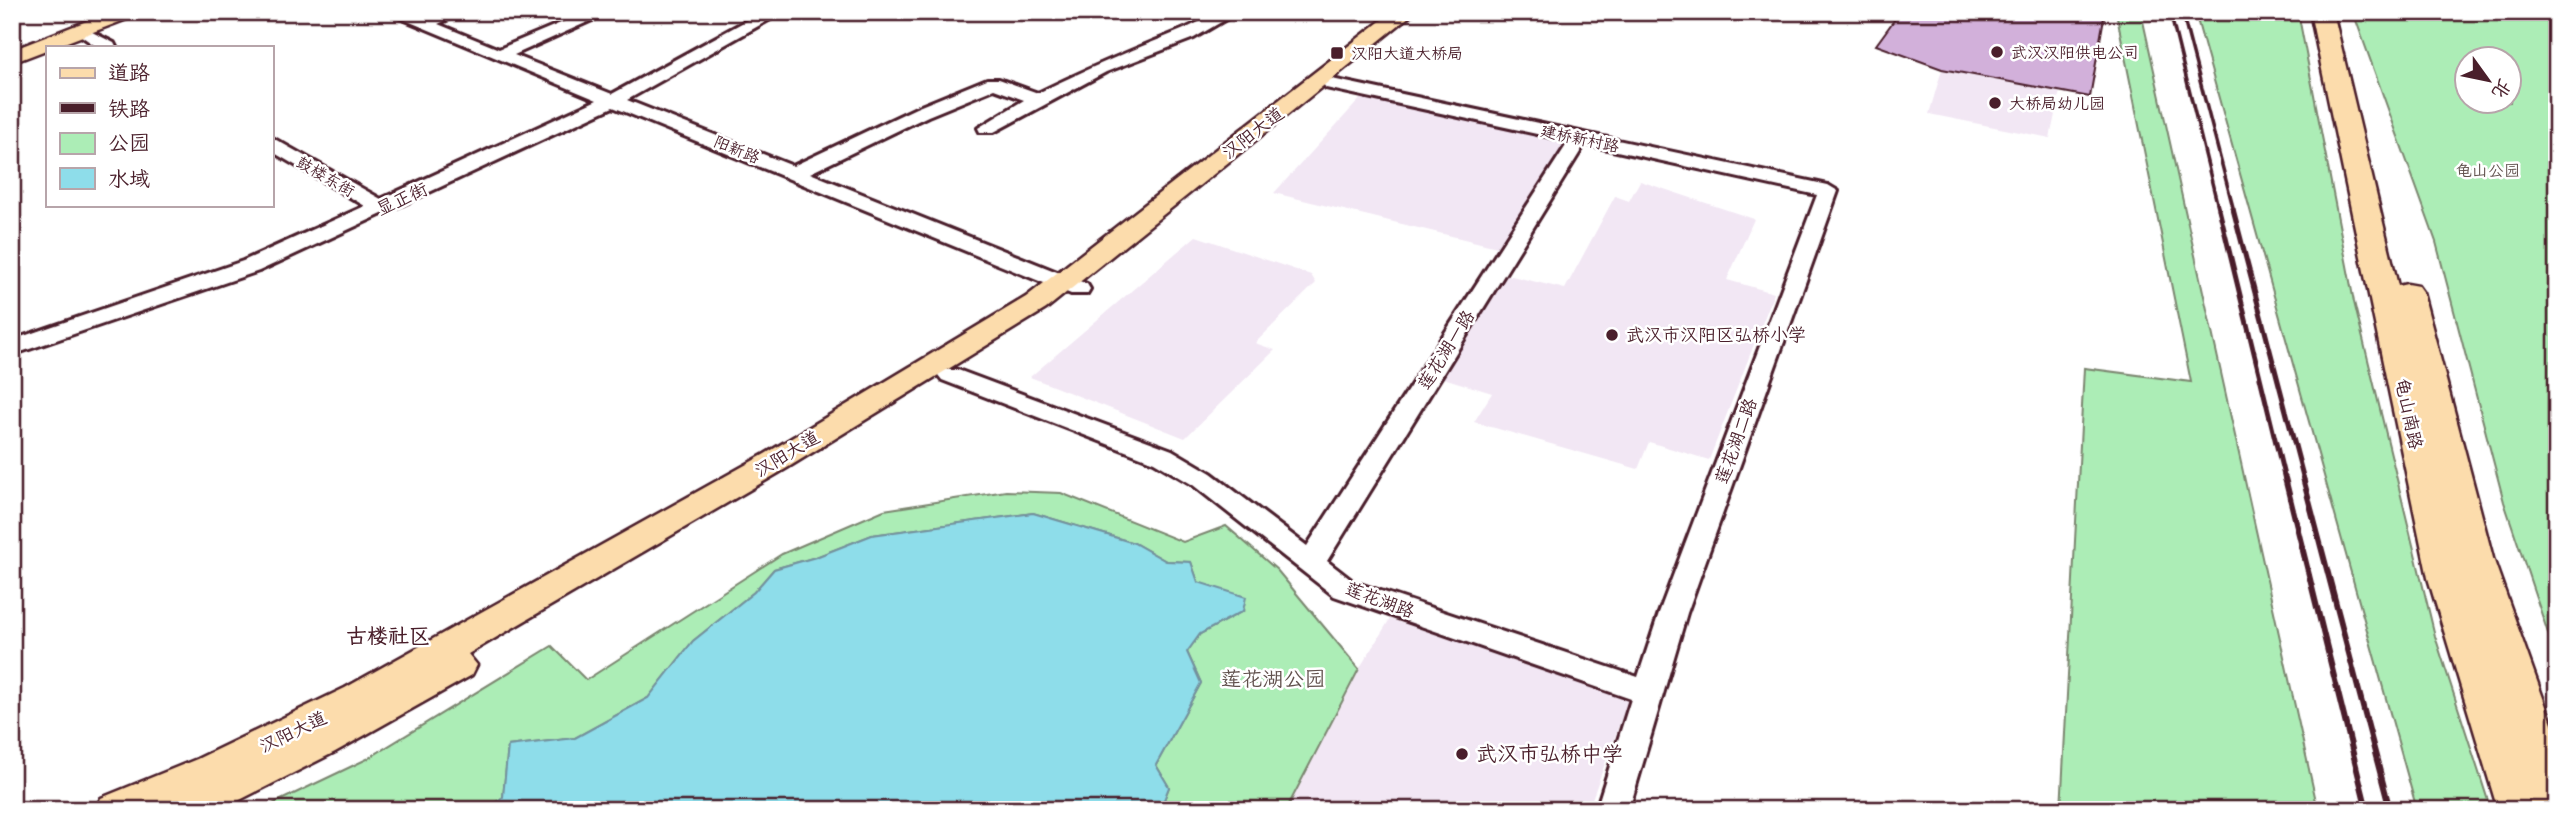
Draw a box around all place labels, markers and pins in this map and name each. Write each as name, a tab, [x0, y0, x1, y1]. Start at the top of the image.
place label: 武汉汉阳供电公司	[2011, 43, 2139, 63]
place label: 汉阳大道大桥局	[1351, 44, 1463, 64]
marker: 武汉汉阳供电公司	[1989, 44, 2005, 60]
marker: 汉阳大道大桥局	[1329, 45, 1345, 61]
place label: 大桥局幼儿园	[2009, 94, 2105, 114]
marker: 大桥局幼儿园	[1987, 95, 2003, 111]
place label: 武汉市汉阳区弘桥小学	[1626, 324, 1806, 347]
marker: 武汉市汉阳区弘桥小学	[1604, 327, 1620, 343]
place label: 武汉市弘桥中学	[1476, 741, 1623, 768]
marker: 武汉市弘桥中学	[1454, 746, 1470, 762]

